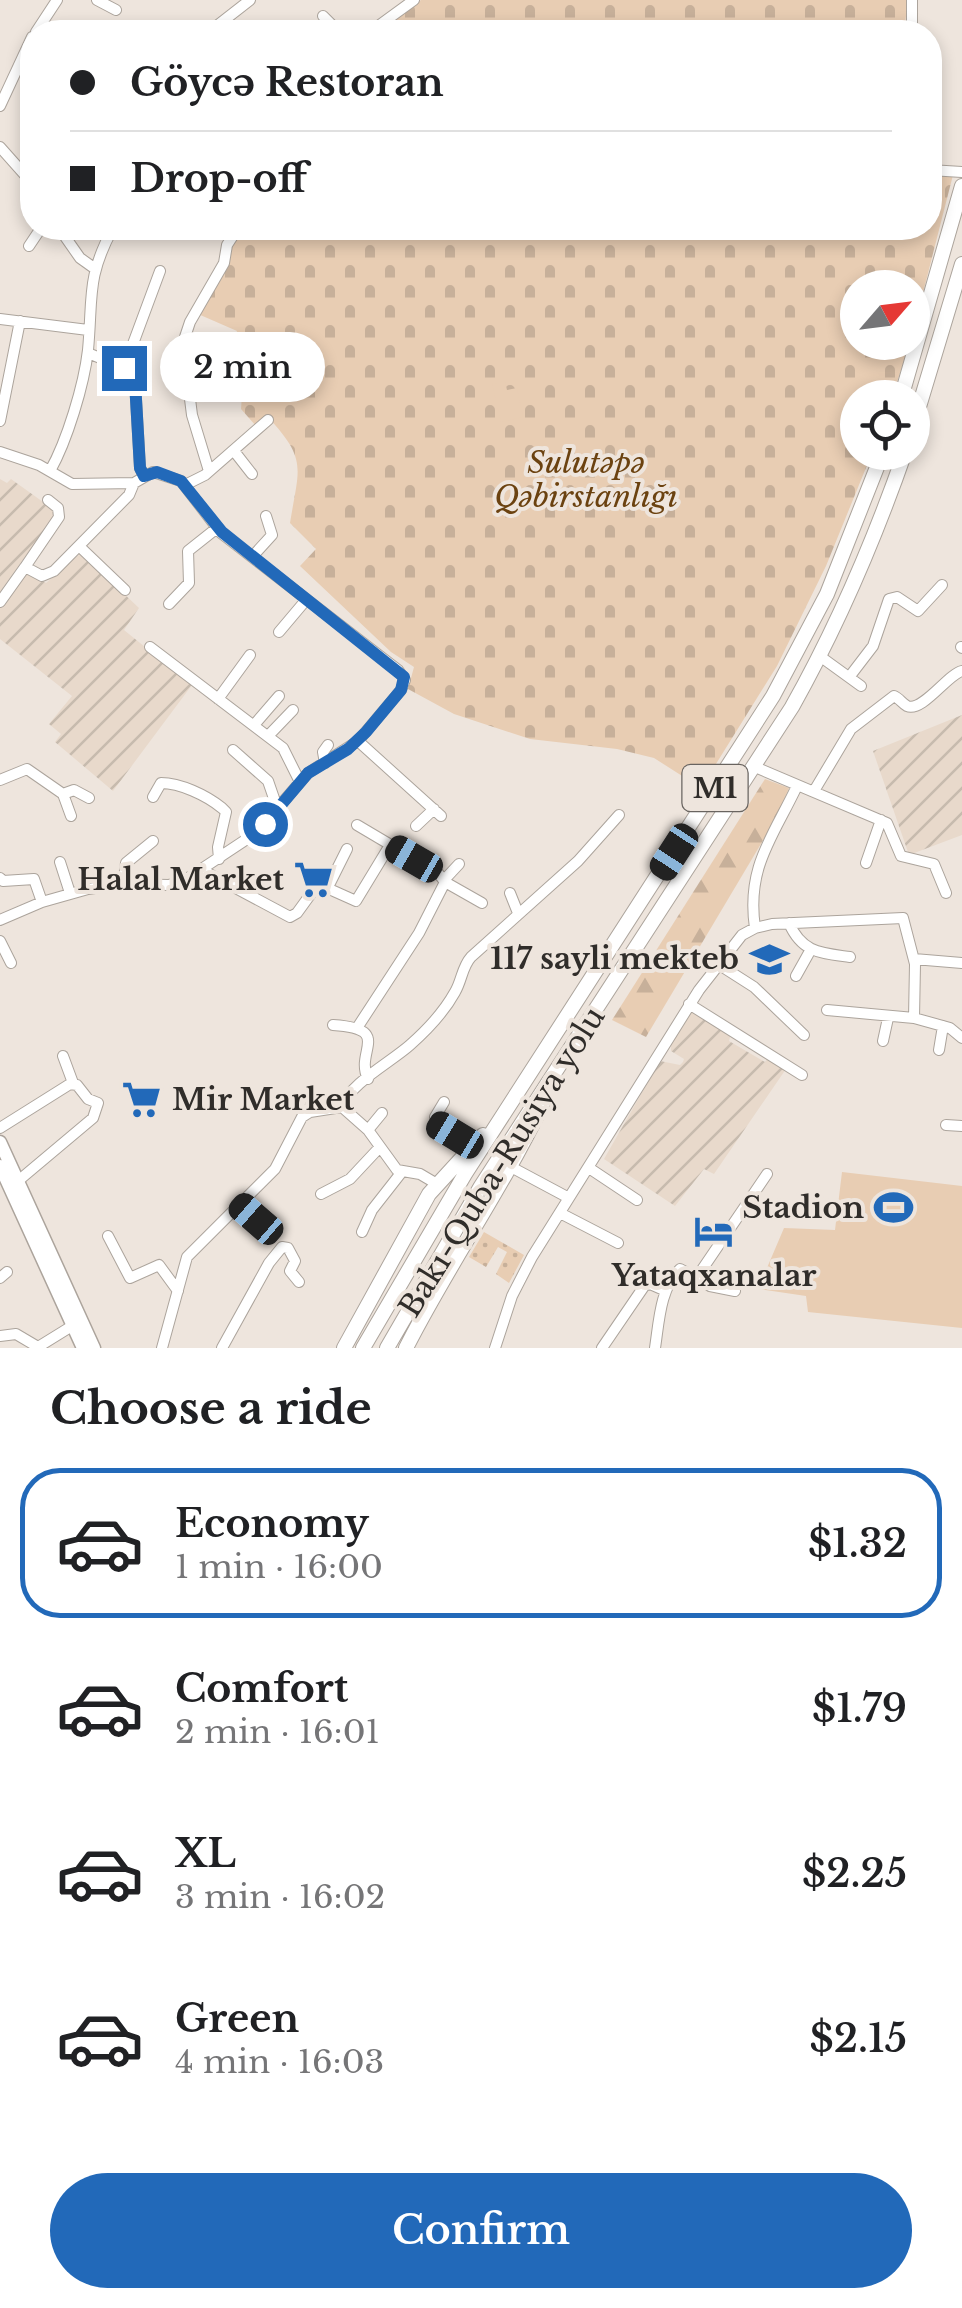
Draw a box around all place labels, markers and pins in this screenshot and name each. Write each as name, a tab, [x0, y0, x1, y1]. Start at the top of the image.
supermarket icon: Halal Market	[293, 859, 335, 901]
place label: Halal Market	[77, 861, 285, 898]
school or university icon: 117 sayli mekteb	[748, 938, 790, 980]
place label: 117 sayli mekteb	[490, 940, 739, 977]
supermarket icon: Mir Market	[121, 1079, 163, 1121]
place label: Mir Market	[172, 1081, 355, 1118]
sports icon: Stadion	[873, 1187, 915, 1229]
place label: Stadion	[742, 1189, 864, 1226]
hotel icon: Yataqxanalar	[693, 1211, 735, 1253]
place label: Yataqxanalar	[611, 1257, 816, 1294]

